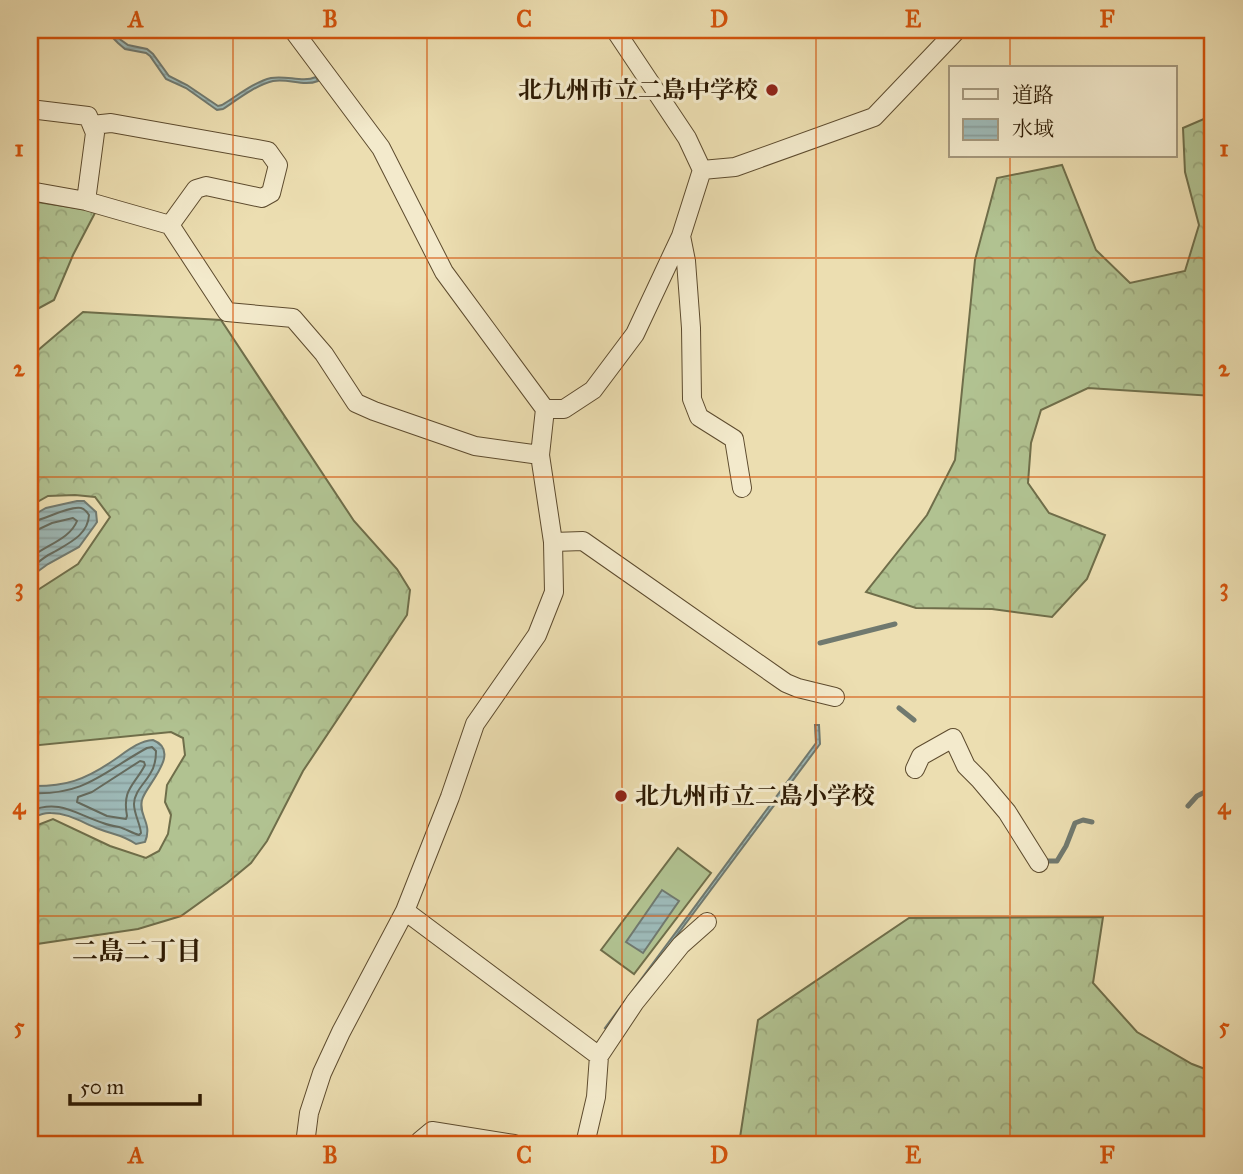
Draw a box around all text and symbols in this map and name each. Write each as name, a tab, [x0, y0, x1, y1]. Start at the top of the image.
text: A	[126, 5, 144, 33]
text: B	[322, 5, 338, 33]
text: C	[516, 5, 532, 33]
text: D	[710, 5, 728, 33]
text: E	[905, 5, 922, 33]
text: F	[1099, 5, 1115, 33]
legend	[949, 66, 1176, 158]
place label: 北九州市立二島中学校	[518, 75, 758, 105]
marker: 北九州市立二島中学校	[764, 82, 780, 98]
text: 道路	[1012, 82, 1054, 108]
text: 水域	[1012, 116, 1054, 142]
text: 1	[14, 134, 24, 162]
text: 1	[1219, 134, 1229, 162]
text: 2	[13, 354, 25, 382]
text: 2	[1218, 354, 1230, 382]
text: 3	[14, 573, 24, 602]
text: 3	[1219, 573, 1229, 602]
place label: 北九州市立二島小学校	[635, 781, 875, 811]
marker: 北九州市立二島小学校	[613, 788, 629, 804]
text: 4	[13, 792, 27, 820]
text: 4	[1218, 792, 1232, 820]
district label: 二島二丁目	[72, 935, 202, 967]
text: 5	[14, 1012, 25, 1040]
text: 5	[1219, 1012, 1230, 1040]
scale bar	[70, 1062, 200, 1106]
text: 50 m	[80, 1074, 125, 1100]
text: A	[126, 1141, 144, 1169]
text: B	[322, 1141, 338, 1169]
text: C	[516, 1141, 532, 1169]
text: D	[710, 1141, 728, 1169]
text: E	[905, 1141, 922, 1169]
text: F	[1099, 1141, 1115, 1169]

